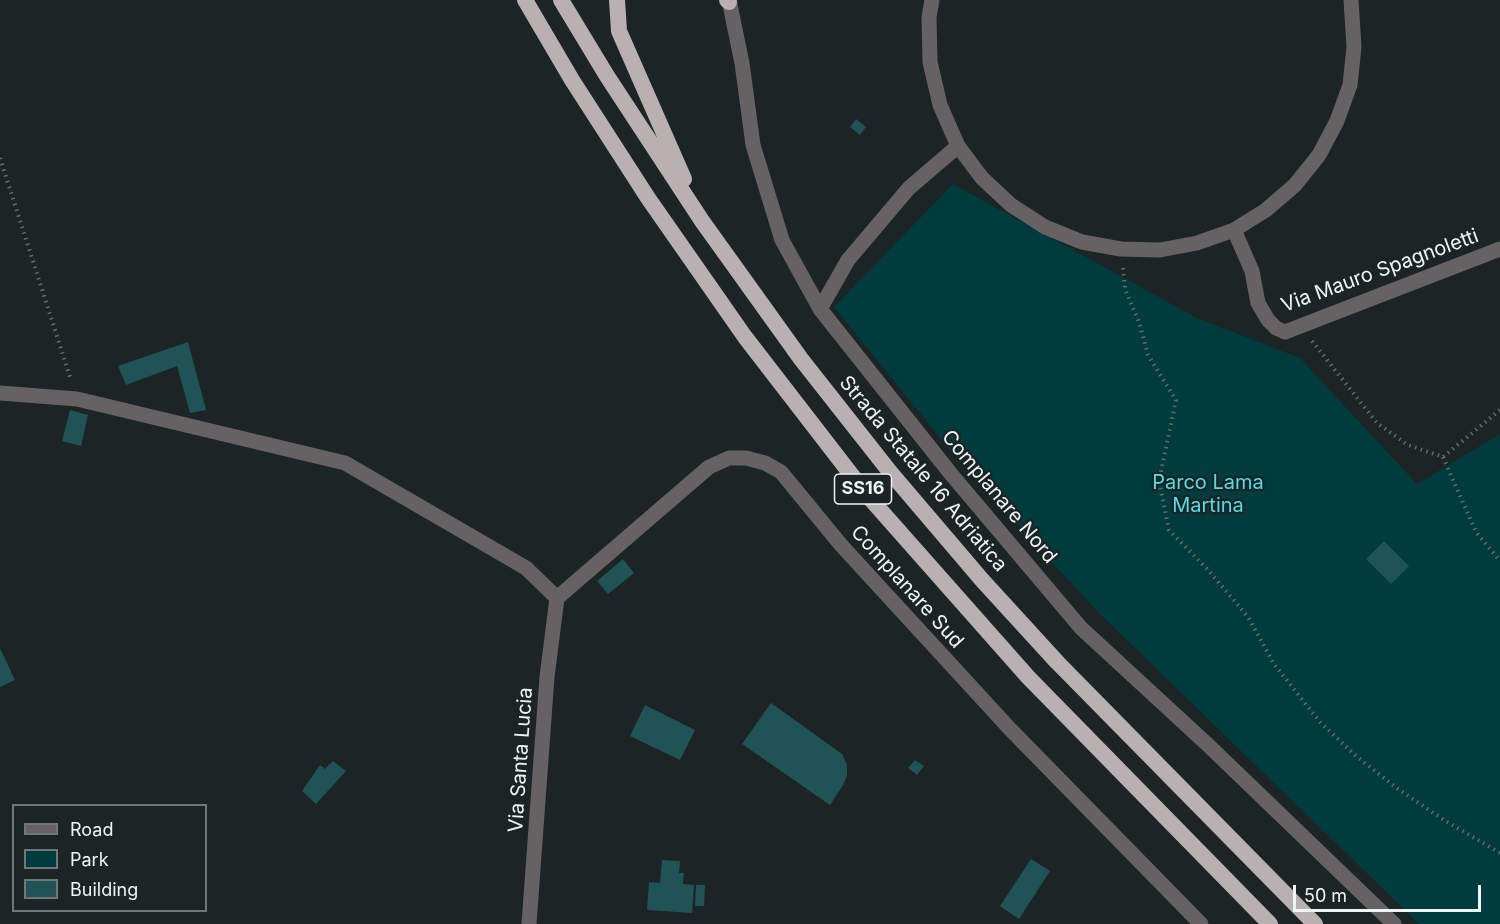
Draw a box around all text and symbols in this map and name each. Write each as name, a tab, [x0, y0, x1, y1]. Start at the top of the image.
street label: Via Mauro Spagnoletti	[1278, 224, 1482, 318]
street label: Strada Statale 16 Adriatica	[834, 371, 1012, 577]
street label: Complanare Nord	[936, 426, 1062, 568]
park label: Parco Lama Martina	[1152, 471, 1264, 518]
road number: SS16	[834, 474, 892, 504]
street label: Complanare Sud	[846, 521, 968, 653]
street label: Via Santa Lucia	[504, 687, 538, 833]
legend	[12, 804, 207, 912]
text: Road	[70, 819, 113, 840]
text: Park	[70, 849, 109, 870]
scale bar	[1296, 873, 1484, 911]
text: Building	[70, 879, 138, 900]
text: 50 m	[1304, 885, 1347, 906]

